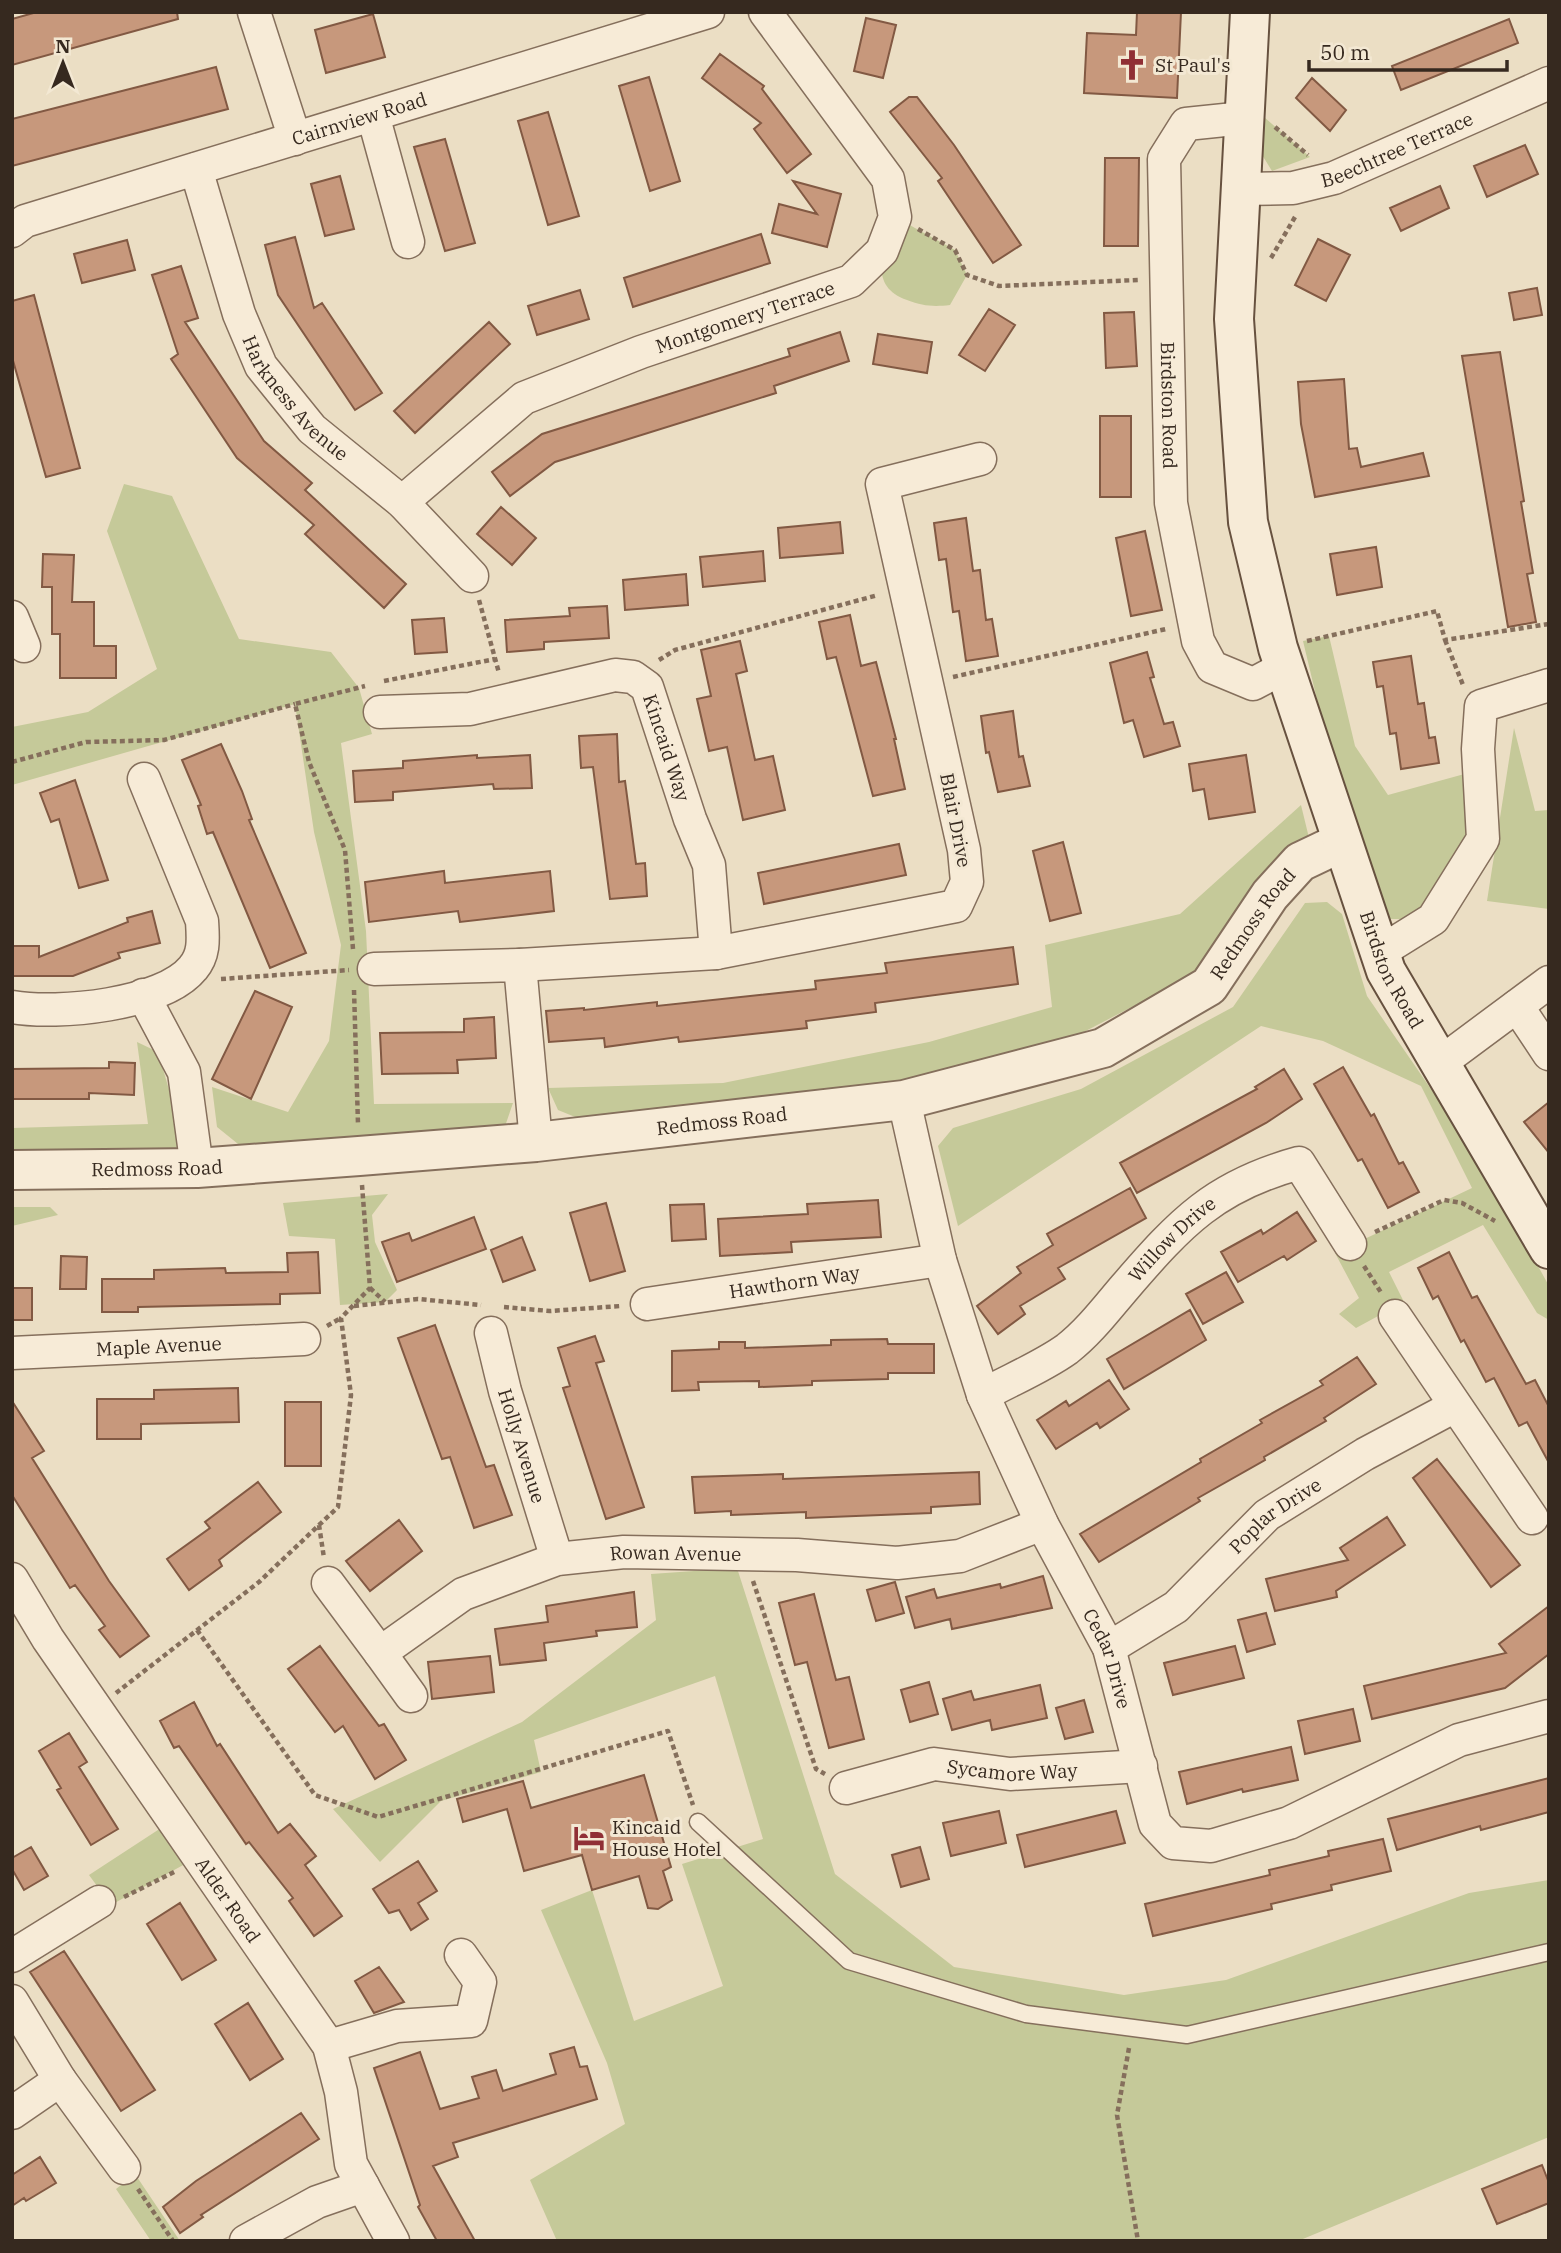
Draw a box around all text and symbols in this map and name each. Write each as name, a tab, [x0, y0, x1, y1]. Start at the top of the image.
north arrow	[28, 28, 98, 98]
scale bar	[1309, 28, 1507, 72]
text: N	[55, 34, 71, 58]
text: 50 m	[1320, 38, 1370, 66]
church icon: St Paul's	[1115, 48, 1149, 82]
place label: St Paul's	[1155, 53, 1230, 77]
street label: Cairnview Road	[289, 87, 430, 151]
street label: Beechtree Terrace	[1319, 106, 1477, 193]
street label: Montgomery Terrace	[652, 275, 838, 358]
street label: Harkness Avenue	[237, 332, 353, 466]
street label: Birdston Road	[1156, 341, 1182, 469]
street label: Kincaid Way	[638, 691, 696, 805]
street label: Blair Drive	[935, 771, 977, 869]
street label: Redmoss Road	[1205, 863, 1301, 984]
street label: Birdston Road	[1355, 908, 1429, 1033]
street label: Redmoss Road	[655, 1101, 788, 1140]
street label: Redmoss Road	[91, 1154, 224, 1181]
street label: Willow Drive	[1123, 1191, 1220, 1287]
street label: Hawthorn Way	[727, 1260, 862, 1304]
street label: Maple Avenue	[95, 1331, 222, 1361]
street label: Holly Avenue	[493, 1386, 551, 1506]
street label: Poplar Drive	[1224, 1472, 1326, 1559]
street label: Rowan Avenue	[609, 1540, 741, 1566]
street label: Cedar Drive	[1078, 1604, 1136, 1711]
street label: Sycamore Way	[946, 1754, 1079, 1786]
place label: Kincaid House Hotel	[612, 1815, 722, 1861]
hotel icon: Kincaid House Hotel	[572, 1821, 606, 1855]
street label: Alder Road	[190, 1853, 266, 1947]

